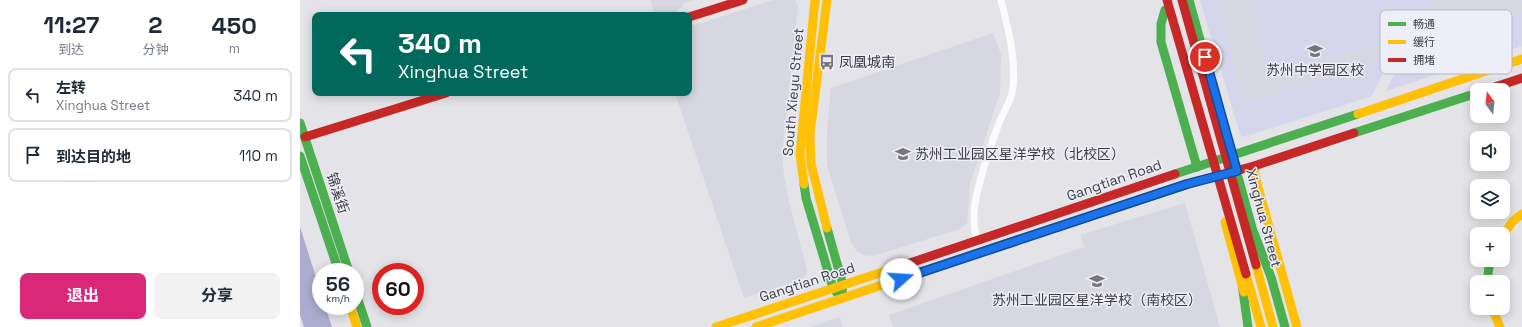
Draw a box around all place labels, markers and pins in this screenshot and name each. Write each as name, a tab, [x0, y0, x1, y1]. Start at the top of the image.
pin	[1188, 40, 1222, 74]
school or university icon: 苏州中学园区校	[1306, 42, 1324, 60]
bus stop icon: 凤凰城南	[818, 53, 836, 71]
place label: 凤凰城南	[839, 53, 895, 71]
place label: 苏州中学园区校	[1266, 61, 1364, 79]
school or university icon: 苏州工业园区星洋学校（北校区）	[894, 145, 912, 163]
place label: 苏州工业园区星洋学校（北校区）	[915, 145, 1125, 163]
school or university icon: 苏州工业园区星洋学校（南校区）	[1088, 272, 1106, 290]
place label: 苏州工业园区星洋学校（南校区）	[992, 291, 1202, 309]

